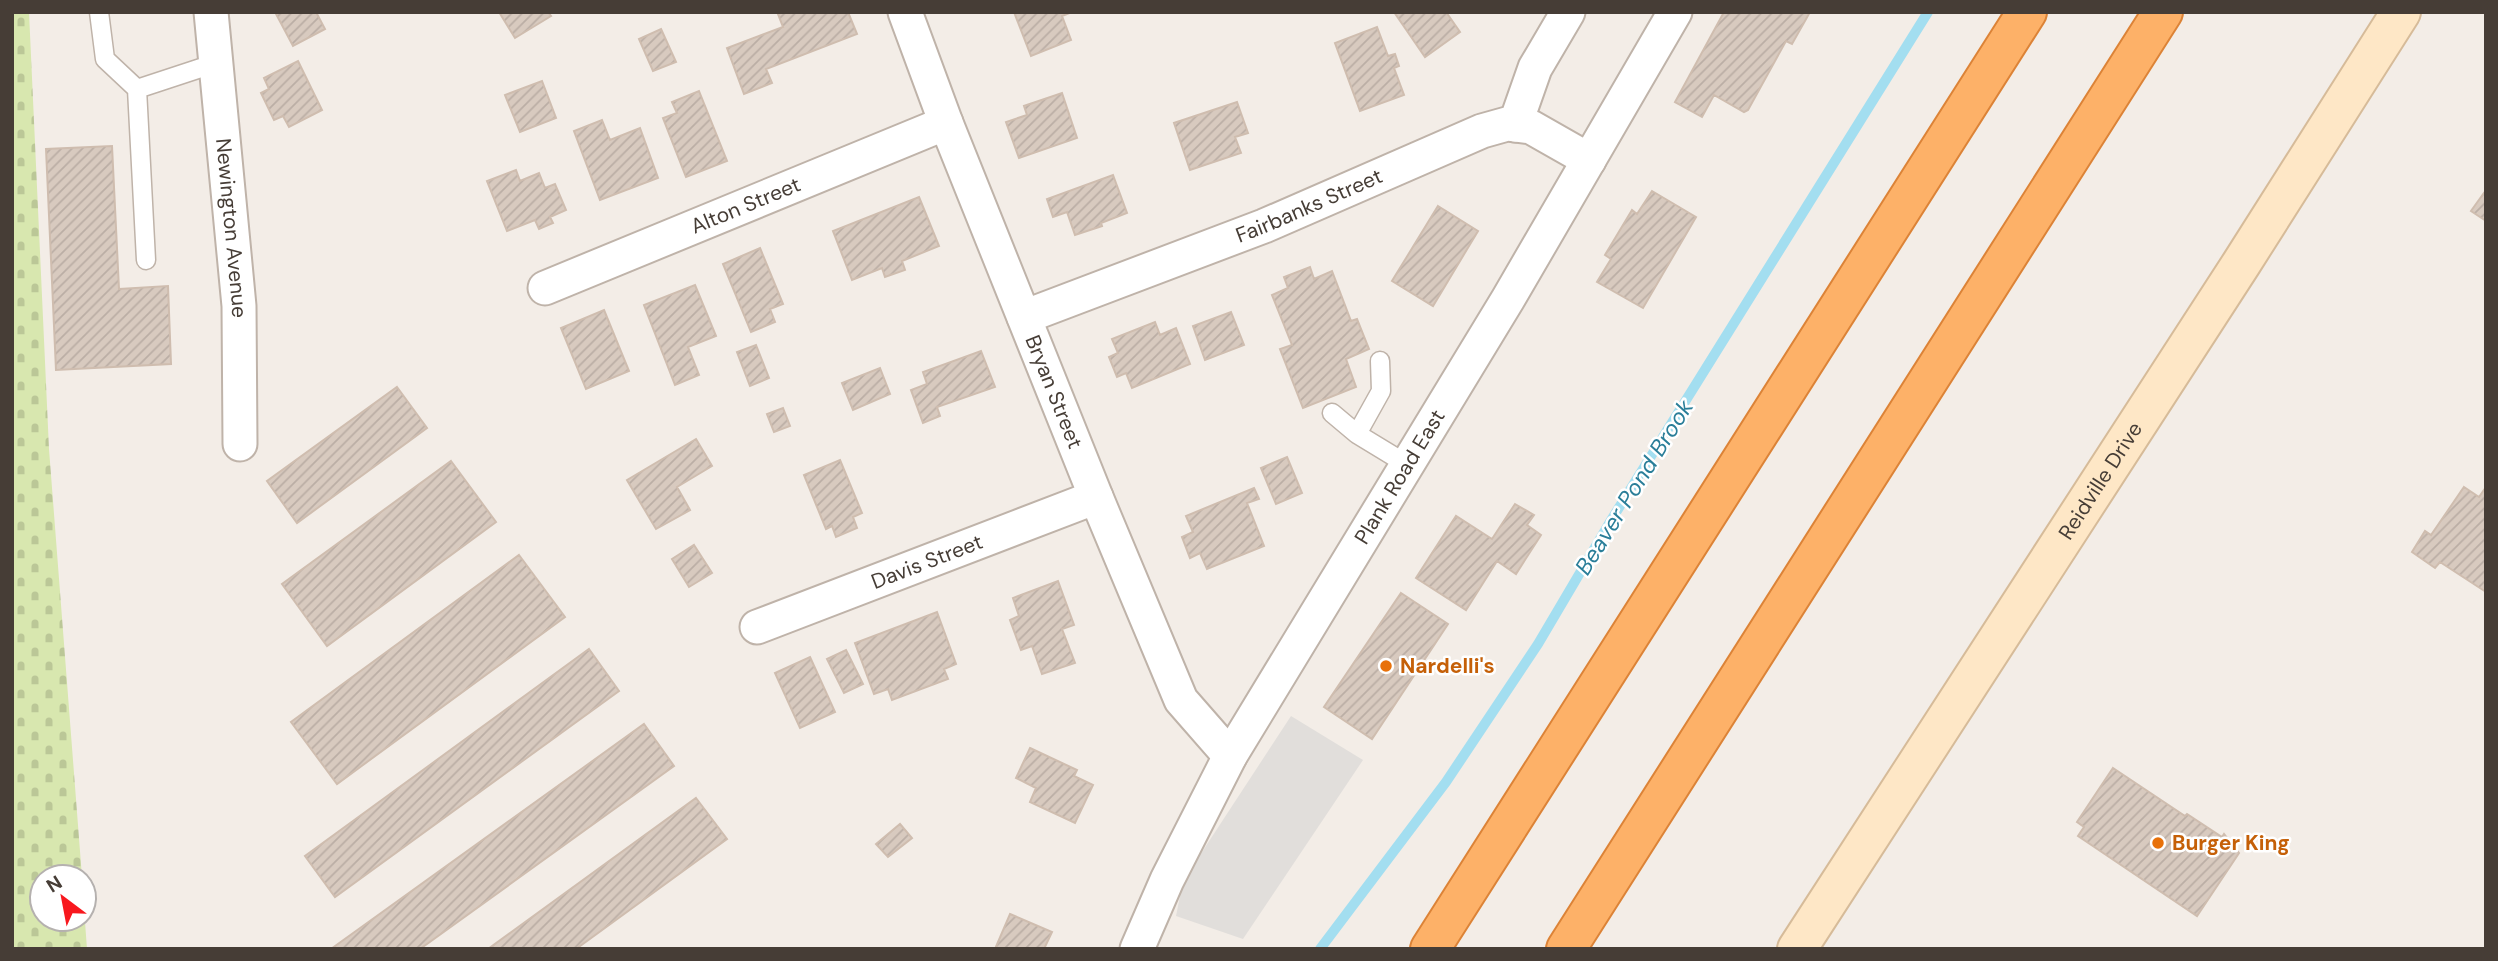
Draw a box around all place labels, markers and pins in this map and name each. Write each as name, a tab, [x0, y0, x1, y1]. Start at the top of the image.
place label: Nardelli's	[1400, 652, 1495, 680]
marker: Nardelli's	[1378, 658, 1394, 674]
place label: Burger King	[2172, 829, 2290, 857]
marker: Burger King	[2150, 835, 2166, 851]

